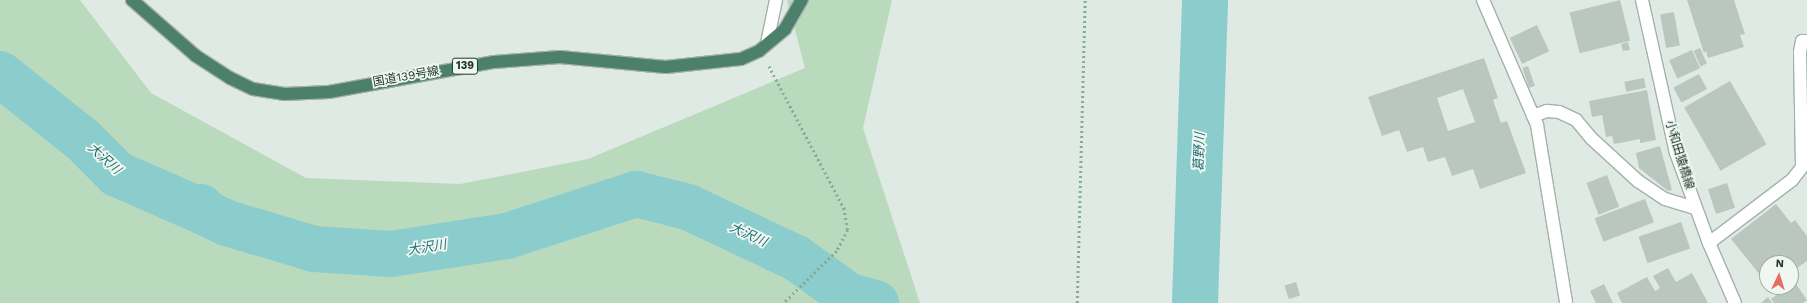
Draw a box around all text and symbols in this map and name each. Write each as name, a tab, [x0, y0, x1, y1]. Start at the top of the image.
road number: 139	[451, 57, 479, 75]
street label: 国道139号線	[372, 64, 440, 90]
street label: 小和田猿橋線	[1662, 118, 1696, 192]
water label: 葛野川	[1192, 132, 1208, 172]
water label: 大沢川	[84, 140, 124, 178]
water label: 大沢川	[727, 220, 769, 250]
water label: 大沢川	[407, 237, 447, 259]
north arrow	[1759, 255, 1799, 295]
text: N	[1775, 257, 1784, 270]

